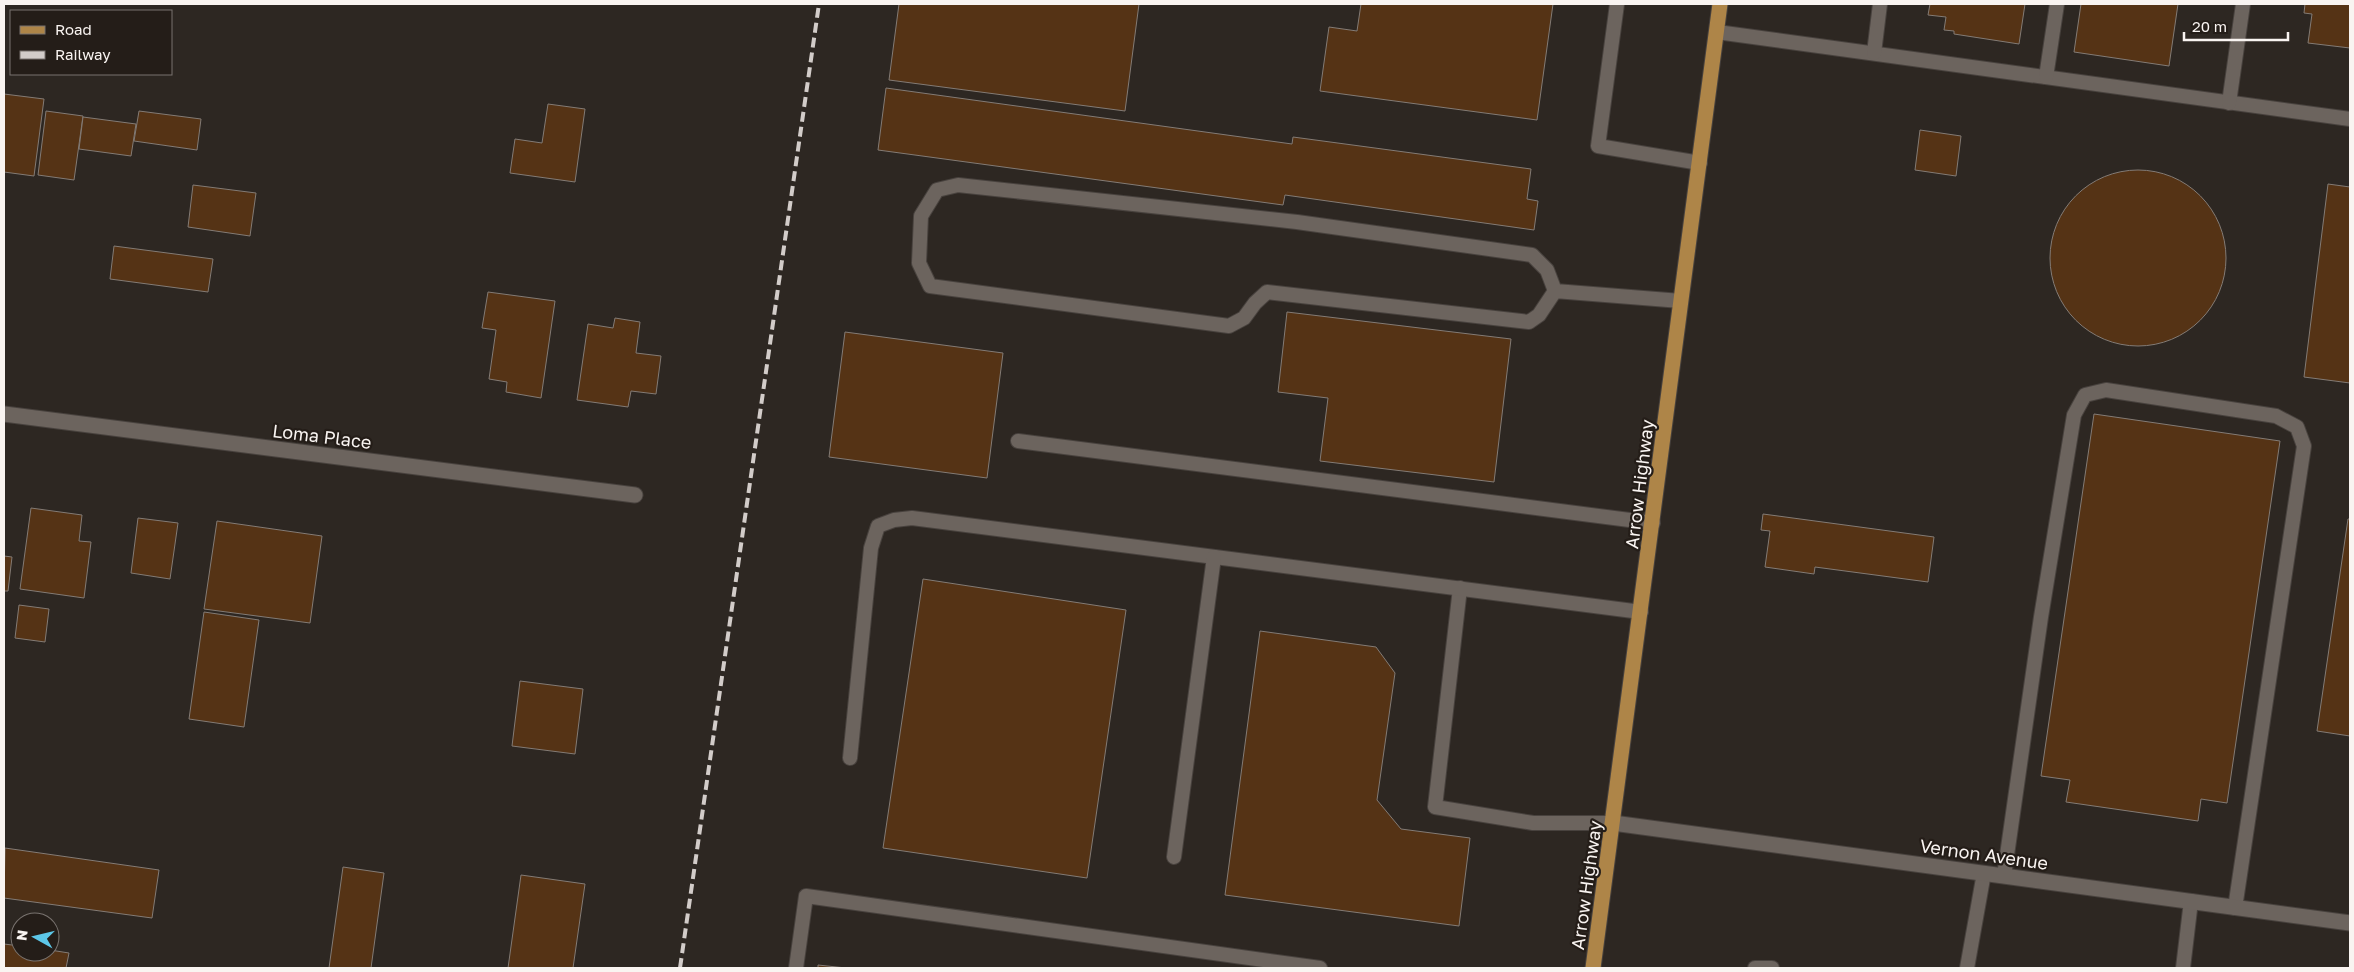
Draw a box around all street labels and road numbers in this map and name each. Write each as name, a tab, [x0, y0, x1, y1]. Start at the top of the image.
street label: Arrow Highway	[1620, 418, 1658, 550]
street label: Loma Place	[271, 419, 373, 453]
street label: Arrow Highway	[1566, 819, 1606, 951]
street label: Vernon Avenue	[1918, 834, 2050, 874]

